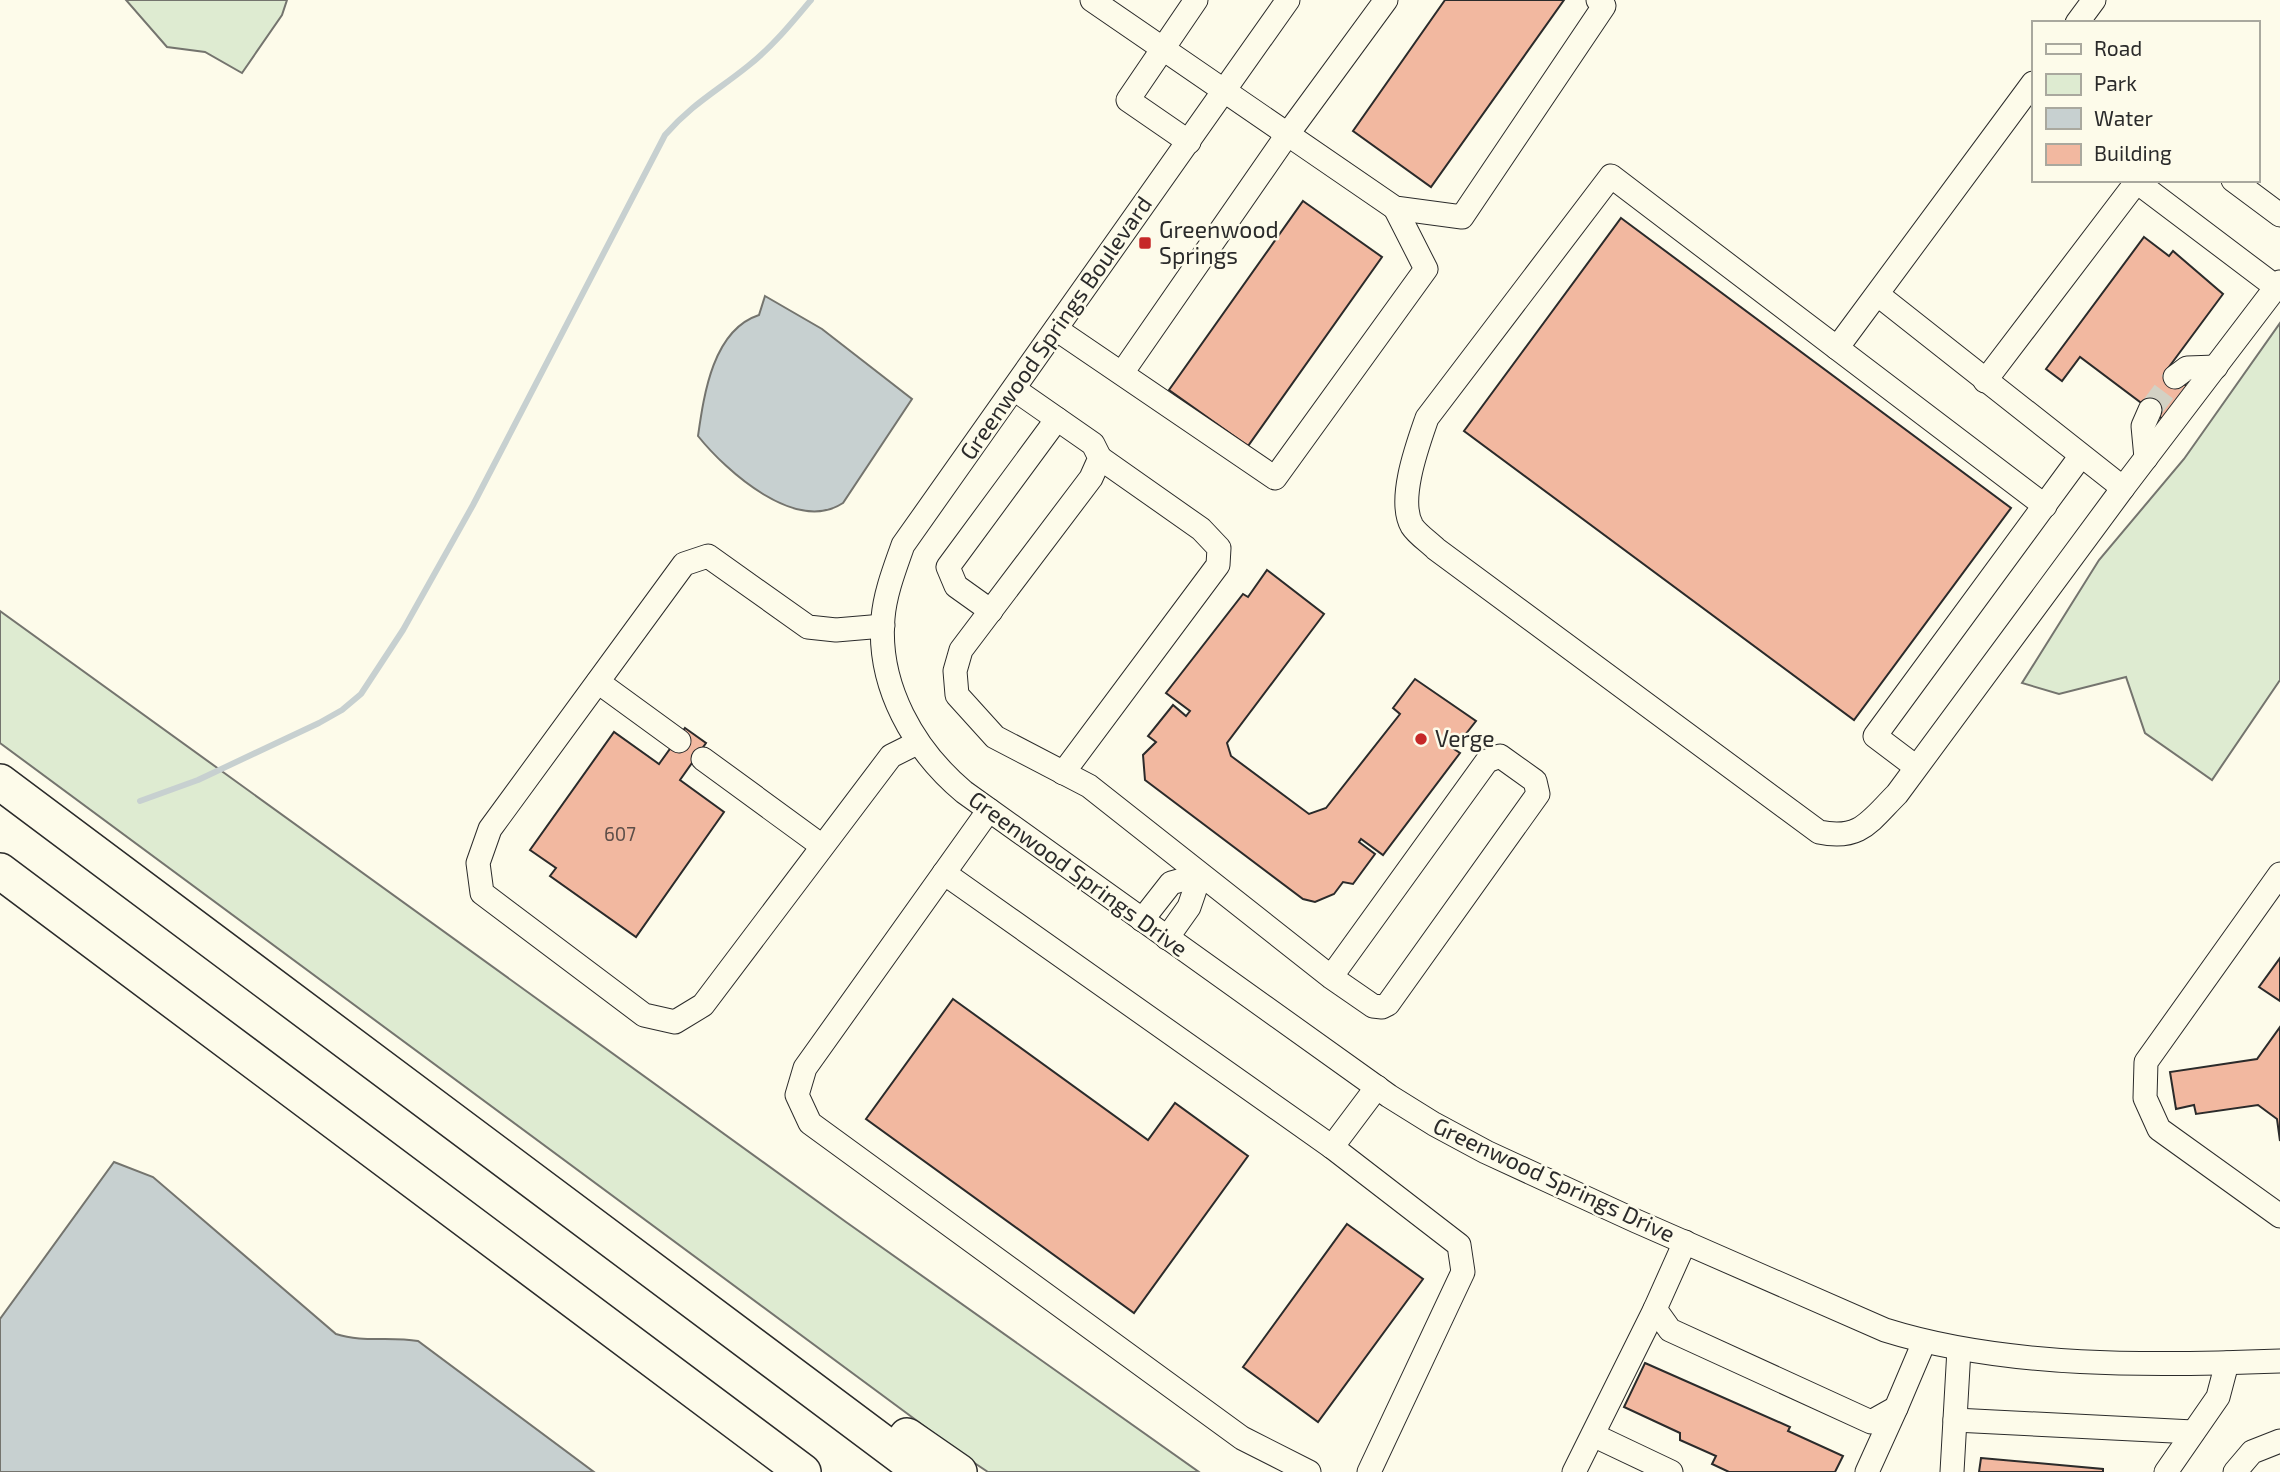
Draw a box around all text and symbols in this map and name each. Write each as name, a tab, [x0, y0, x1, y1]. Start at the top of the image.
legend	[2032, 21, 2259, 182]
text: Road	[2094, 35, 2142, 60]
text: Park	[2094, 70, 2137, 95]
text: Water	[2094, 105, 2153, 130]
text: Building	[2094, 140, 2172, 165]
street label: Greenwood Springs Boulevard	[953, 190, 1157, 465]
place label: Greenwood Springs	[1159, 215, 1279, 269]
marker: Greenwood Springs	[1137, 235, 1153, 251]
place label: Verge	[1435, 724, 1495, 752]
marker: Verge	[1413, 731, 1429, 747]
street label: Greenwood Springs Drive	[964, 784, 1193, 962]
house number: 607	[604, 822, 636, 845]
street label: Greenwood Springs Drive	[1429, 1111, 1680, 1247]

